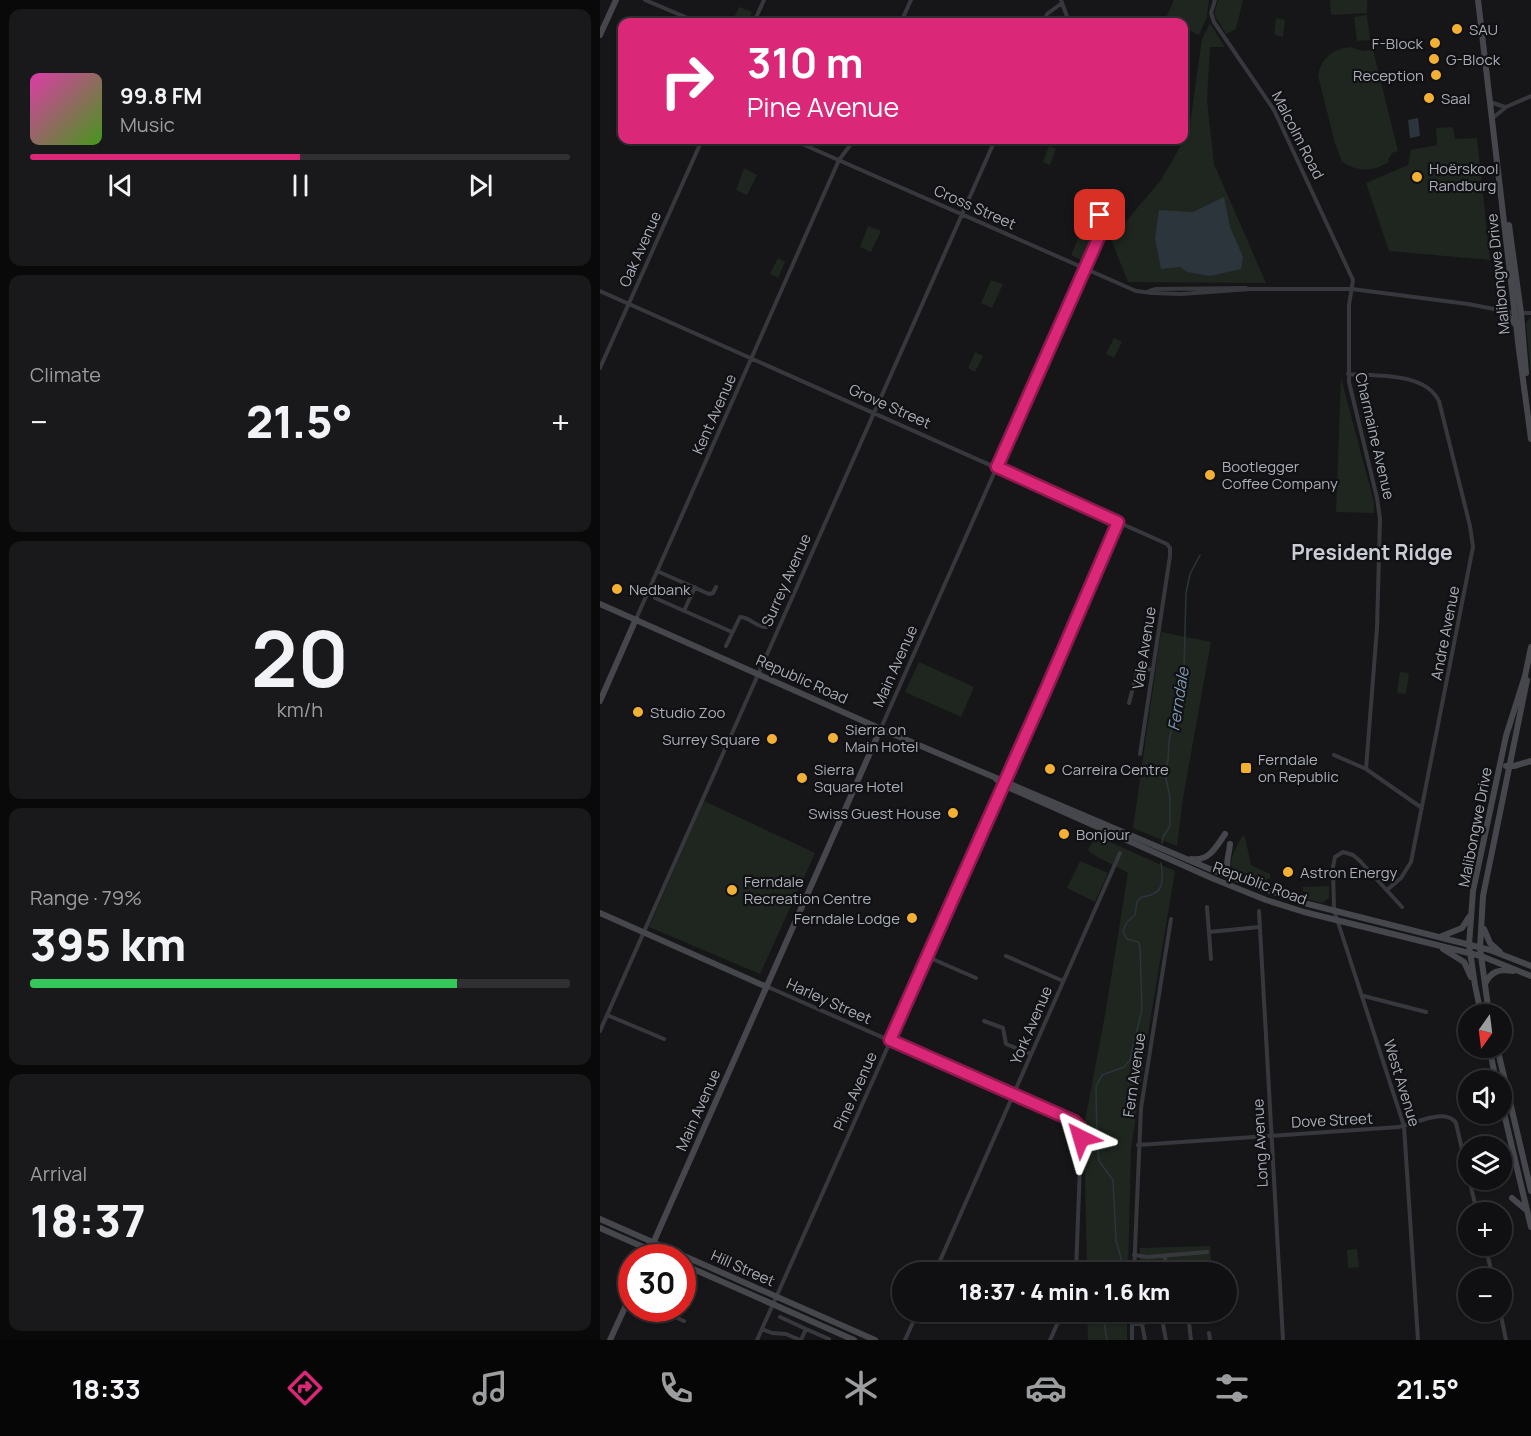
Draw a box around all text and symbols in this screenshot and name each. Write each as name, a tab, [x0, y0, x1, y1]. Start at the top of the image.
place label: SAU	[1469, 19, 1498, 40]
marker: SAU	[1450, 22, 1464, 36]
text: 310 m	[747, 33, 864, 91]
place label: F-Block	[1372, 33, 1424, 54]
marker: F-Block	[1428, 36, 1442, 50]
icon: right	[648, 42, 726, 120]
place label: G-Block	[1446, 49, 1501, 70]
marker: G-Block	[1427, 52, 1441, 66]
place label: Reception	[1353, 65, 1424, 86]
marker: Reception	[1429, 68, 1443, 82]
text: 99.8 FM	[120, 81, 202, 111]
street label: Malcolm Road	[1267, 87, 1329, 183]
text: Pine Avenue	[747, 88, 899, 125]
place label: Saal	[1441, 88, 1470, 109]
marker: Saal	[1422, 91, 1436, 105]
text: Music	[120, 111, 175, 138]
place label: Hoërskool Randburg	[1429, 158, 1498, 196]
icon: previous	[104, 169, 137, 202]
icon: pause	[284, 169, 317, 202]
icon: next	[464, 169, 497, 202]
marker: Hoërskool Randburg	[1410, 170, 1424, 184]
street label: Cross Street	[931, 180, 1019, 234]
pin	[1074, 189, 1125, 240]
icon: arrive	[1083, 198, 1116, 231]
street label: Oak Avenue	[614, 208, 666, 290]
street label: Malibongwe Drive	[1481, 212, 1515, 336]
text: Climate	[30, 361, 101, 388]
street label: Kent Avenue	[687, 370, 741, 458]
street label: Charmaine Avenue	[1350, 370, 1400, 502]
street label: Grove Street	[846, 379, 934, 433]
text: 21.5°	[246, 390, 353, 452]
text: −	[30, 399, 48, 444]
text: +	[551, 399, 570, 444]
place label: Bootlegger Coffee Company	[1222, 456, 1338, 494]
marker: Bootlegger Coffee Company	[1203, 468, 1217, 482]
street label: Surrey Avenue	[756, 530, 816, 630]
district label: President Ridge	[1291, 538, 1453, 566]
place label: Nedbank	[629, 579, 691, 600]
marker: Nedbank	[610, 582, 624, 596]
street label: Andre Avenue	[1426, 584, 1464, 682]
text: 20	[251, 604, 349, 710]
street label: Vale Avenue	[1127, 605, 1161, 691]
street label: Main Avenue	[868, 621, 923, 710]
street label: Republic Road	[753, 649, 851, 709]
water label: Ferndale	[1162, 664, 1194, 732]
text: km/h	[277, 696, 323, 723]
place label: Studio Zoo	[650, 702, 726, 723]
marker: Studio Zoo	[631, 705, 645, 719]
place label: Sierra on Main Hotel	[845, 719, 918, 757]
place label: Surrey Square	[662, 729, 760, 750]
marker: Sierra on Main Hotel	[826, 731, 840, 745]
marker: Surrey Square	[765, 732, 779, 746]
place label: Ferndale on Republic	[1258, 749, 1339, 787]
place label: Sierra Square Hotel	[814, 759, 904, 797]
place label: Carreira Centre	[1062, 759, 1169, 780]
marker: Ferndale on Republic	[1239, 761, 1253, 775]
marker: Carreira Centre	[1043, 762, 1057, 776]
street label: Malibongwe Drive	[1453, 765, 1497, 889]
marker: Sierra Square Hotel	[795, 771, 809, 785]
place label: Swiss Guest House	[808, 803, 941, 824]
marker: Swiss Guest House	[946, 806, 960, 820]
place label: Bonjour	[1076, 824, 1131, 845]
marker: Bonjour	[1057, 827, 1071, 841]
street label: Republic Road	[1210, 856, 1310, 910]
place label: Astron Energy	[1300, 862, 1398, 883]
marker: Astron Energy	[1281, 865, 1295, 879]
place label: Ferndale Recreation Centre	[744, 871, 871, 909]
marker: Ferndale Recreation Centre	[725, 883, 739, 897]
text: Range · 79%	[30, 884, 142, 911]
place label: Ferndale Lodge	[794, 908, 900, 929]
marker: Ferndale Lodge	[905, 911, 919, 925]
text: 395 km	[30, 913, 186, 975]
street label: Harley Street	[783, 973, 875, 1029]
street label: York Avenue	[1005, 982, 1057, 1067]
north arrow	[1458, 1004, 1512, 1058]
map controls	[1458, 1004, 1512, 1322]
street label: Fern Avenue	[1118, 1031, 1150, 1118]
street label: West Avenue	[1379, 1037, 1425, 1129]
street label: Pine Avenue	[828, 1048, 882, 1134]
street label: Main Avenue	[671, 1065, 726, 1154]
button: sound	[1458, 1070, 1512, 1124]
street label: Long Avenue	[1247, 1098, 1273, 1188]
position arrow	[1049, 1106, 1113, 1170]
street label: Dove Street	[1291, 1107, 1373, 1133]
button: layers	[1458, 1136, 1512, 1190]
text: Arrival	[30, 1160, 87, 1187]
text: 18:37	[30, 1189, 146, 1251]
button: +	[1458, 1202, 1512, 1256]
speed limit sign: 30	[618, 1244, 696, 1322]
street label: Hill Street	[708, 1245, 778, 1291]
button: −	[1458, 1268, 1512, 1322]
text: 18:37 · 4 min · 1.6 km	[959, 1277, 1170, 1307]
icon: directions	[284, 1367, 326, 1409]
icon: music	[469, 1367, 511, 1409]
icon: phone	[655, 1367, 697, 1409]
icon: climate	[840, 1367, 882, 1409]
icon: car	[1025, 1367, 1067, 1409]
icon: filters	[1211, 1367, 1253, 1409]
text: 18:33	[72, 1370, 141, 1407]
text: 21.5°	[1396, 1370, 1459, 1407]

